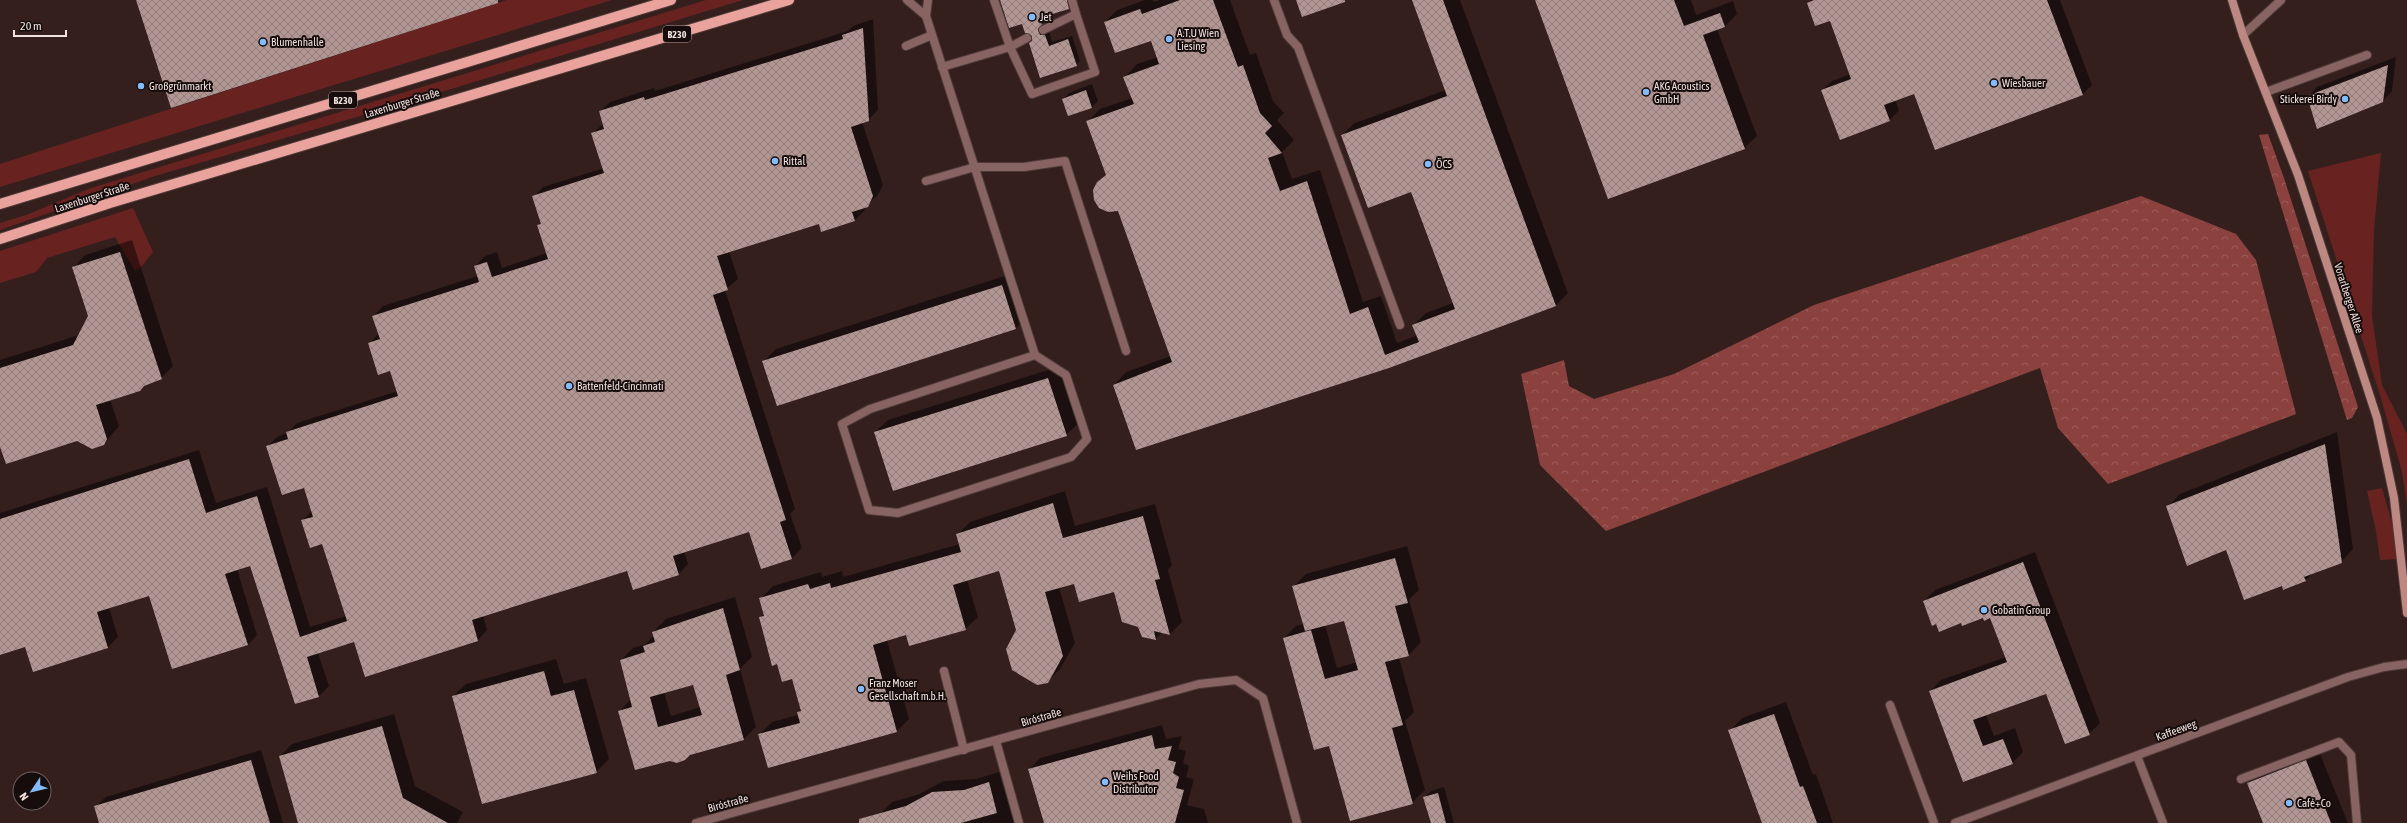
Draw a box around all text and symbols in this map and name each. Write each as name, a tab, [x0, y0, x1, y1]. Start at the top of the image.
place label: Jet	[1040, 11, 1052, 23]
scale bar	[14, 12, 66, 38]
marker: Jet	[1027, 12, 1037, 22]
text: 20 m	[20, 19, 42, 33]
road number: B230	[663, 26, 691, 42]
place label: A.T.U Wien Liesing	[1177, 27, 1219, 52]
marker: A.T.U Wien Liesing	[1164, 34, 1174, 44]
place label: Blumenhalle	[271, 36, 324, 48]
marker: Blumenhalle	[258, 37, 268, 47]
place label: Wiesbauer	[2002, 77, 2046, 89]
marker: Wiesbauer	[1989, 78, 1999, 88]
place label: Großgrünmarkt	[149, 80, 211, 92]
place label: AKG Acoustics GmbH	[1654, 80, 1709, 105]
marker: Großgrünmarkt	[136, 81, 146, 91]
street label: Laxenburger Straße	[363, 86, 441, 120]
marker: AKG Acoustics GmbH	[1641, 87, 1651, 97]
road number: B230	[329, 92, 357, 108]
place label: Stickerei Birdy	[2280, 93, 2337, 105]
marker: Stickerei Birdy	[2340, 94, 2350, 104]
place label: Rittal	[783, 155, 805, 167]
marker: Rittal	[770, 156, 780, 166]
place label: ÖCS	[1436, 158, 1452, 170]
marker: ÖCS	[1423, 159, 1433, 169]
street label: Laxenburger Straße	[53, 179, 131, 215]
street label: Vorarlberger Allee	[2332, 261, 2366, 335]
place label: Battenfeld-Cincinnati	[577, 380, 664, 392]
marker: Battenfeld-Cincinnati	[564, 381, 574, 391]
place label: Gobatin Group	[1992, 604, 2051, 616]
marker: Gobatin Group	[1979, 605, 1989, 615]
place label: Franz Moser Gesellschaft m.b.H.	[869, 677, 946, 702]
marker: Franz Moser Gesellschaft m.b.H.	[856, 684, 866, 694]
street label: Biróstraße	[1019, 706, 1063, 728]
street label: Kaffeeweg	[2154, 717, 2198, 743]
place label: Weihs Food Distributor	[1113, 770, 1159, 795]
north arrow	[12, 771, 52, 811]
marker: Weihs Food Distributor	[1100, 777, 1110, 787]
text: N	[17, 791, 31, 803]
street label: Biróstraße	[706, 792, 750, 814]
place label: Café+Co	[2297, 797, 2331, 809]
marker: Café+Co	[2284, 798, 2294, 808]

